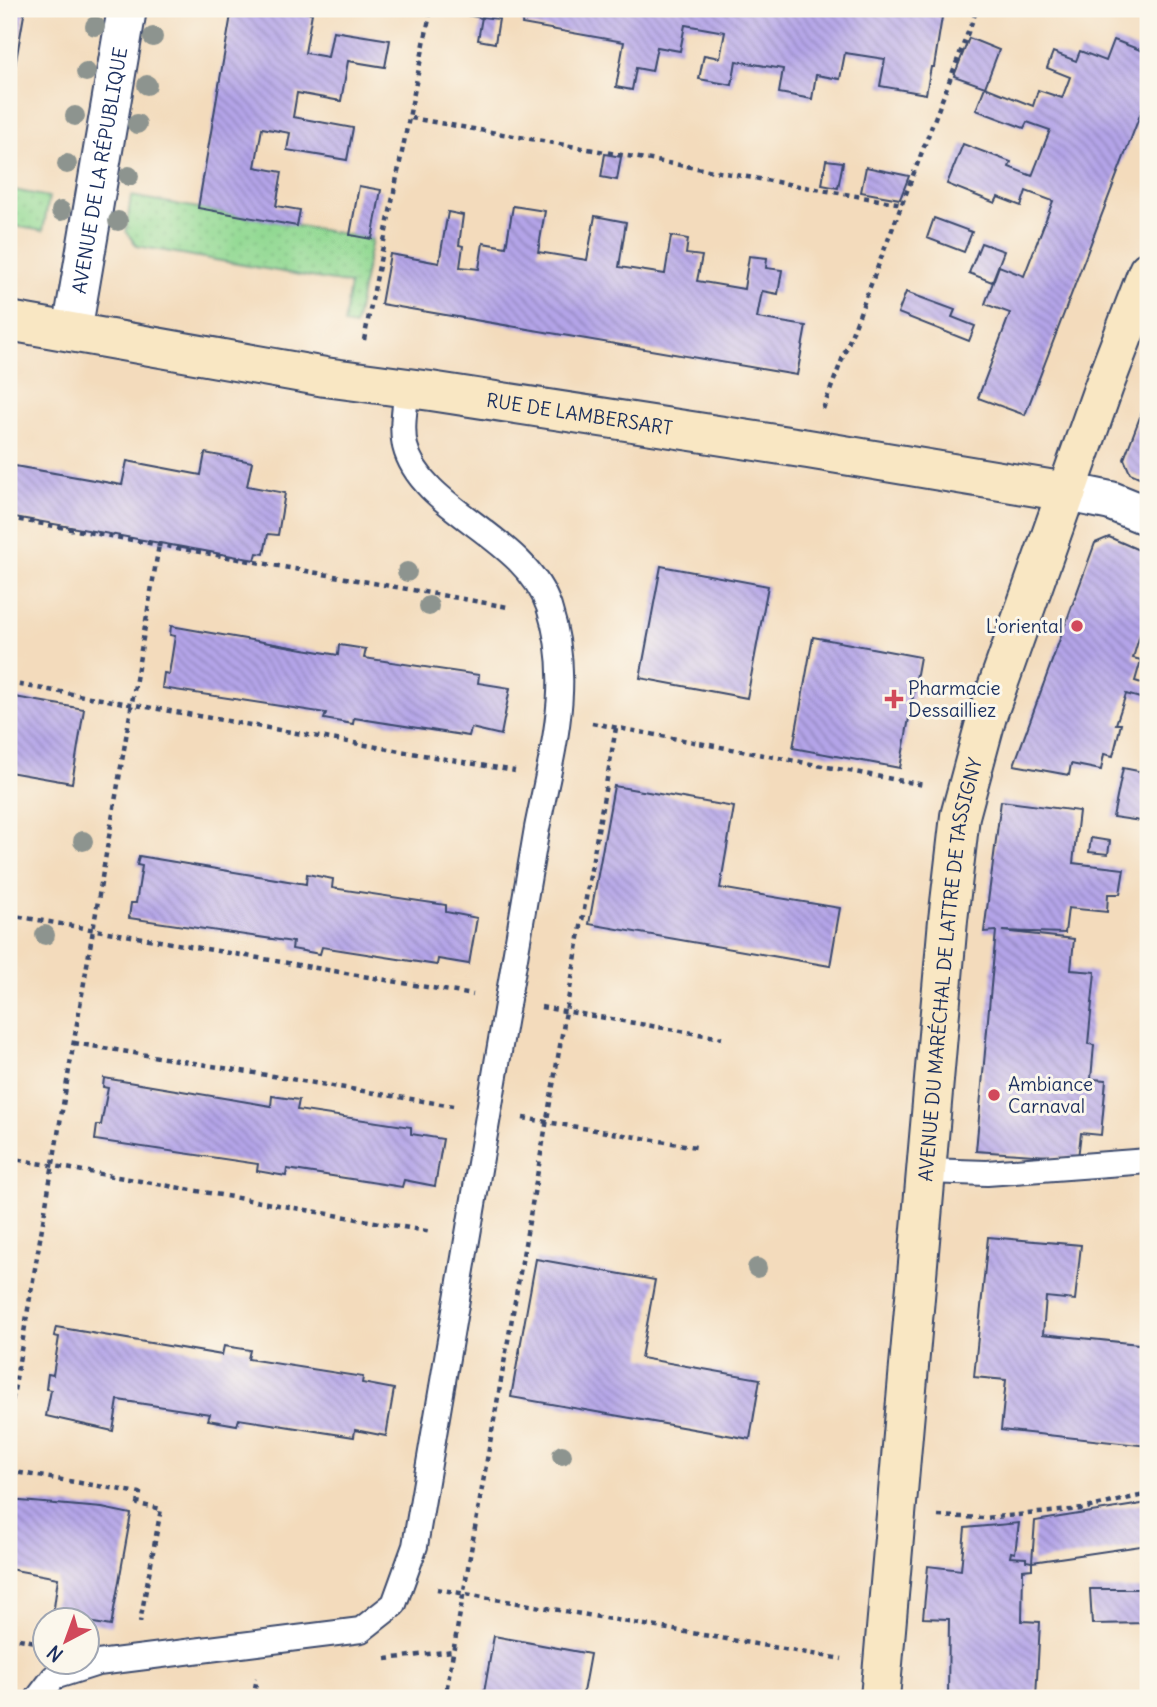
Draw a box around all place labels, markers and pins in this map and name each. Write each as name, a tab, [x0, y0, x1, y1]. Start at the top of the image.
place label: L'oriental	[986, 614, 1063, 638]
marker: L'oriental	[1069, 618, 1085, 634]
place label: Pharmacie Dessailliez	[908, 676, 1001, 722]
marker: Pharmacie Dessailliez	[886, 691, 902, 707]
place label: Ambiance Carnaval	[1008, 1072, 1093, 1118]
marker: Ambiance Carnaval	[986, 1087, 1002, 1103]

